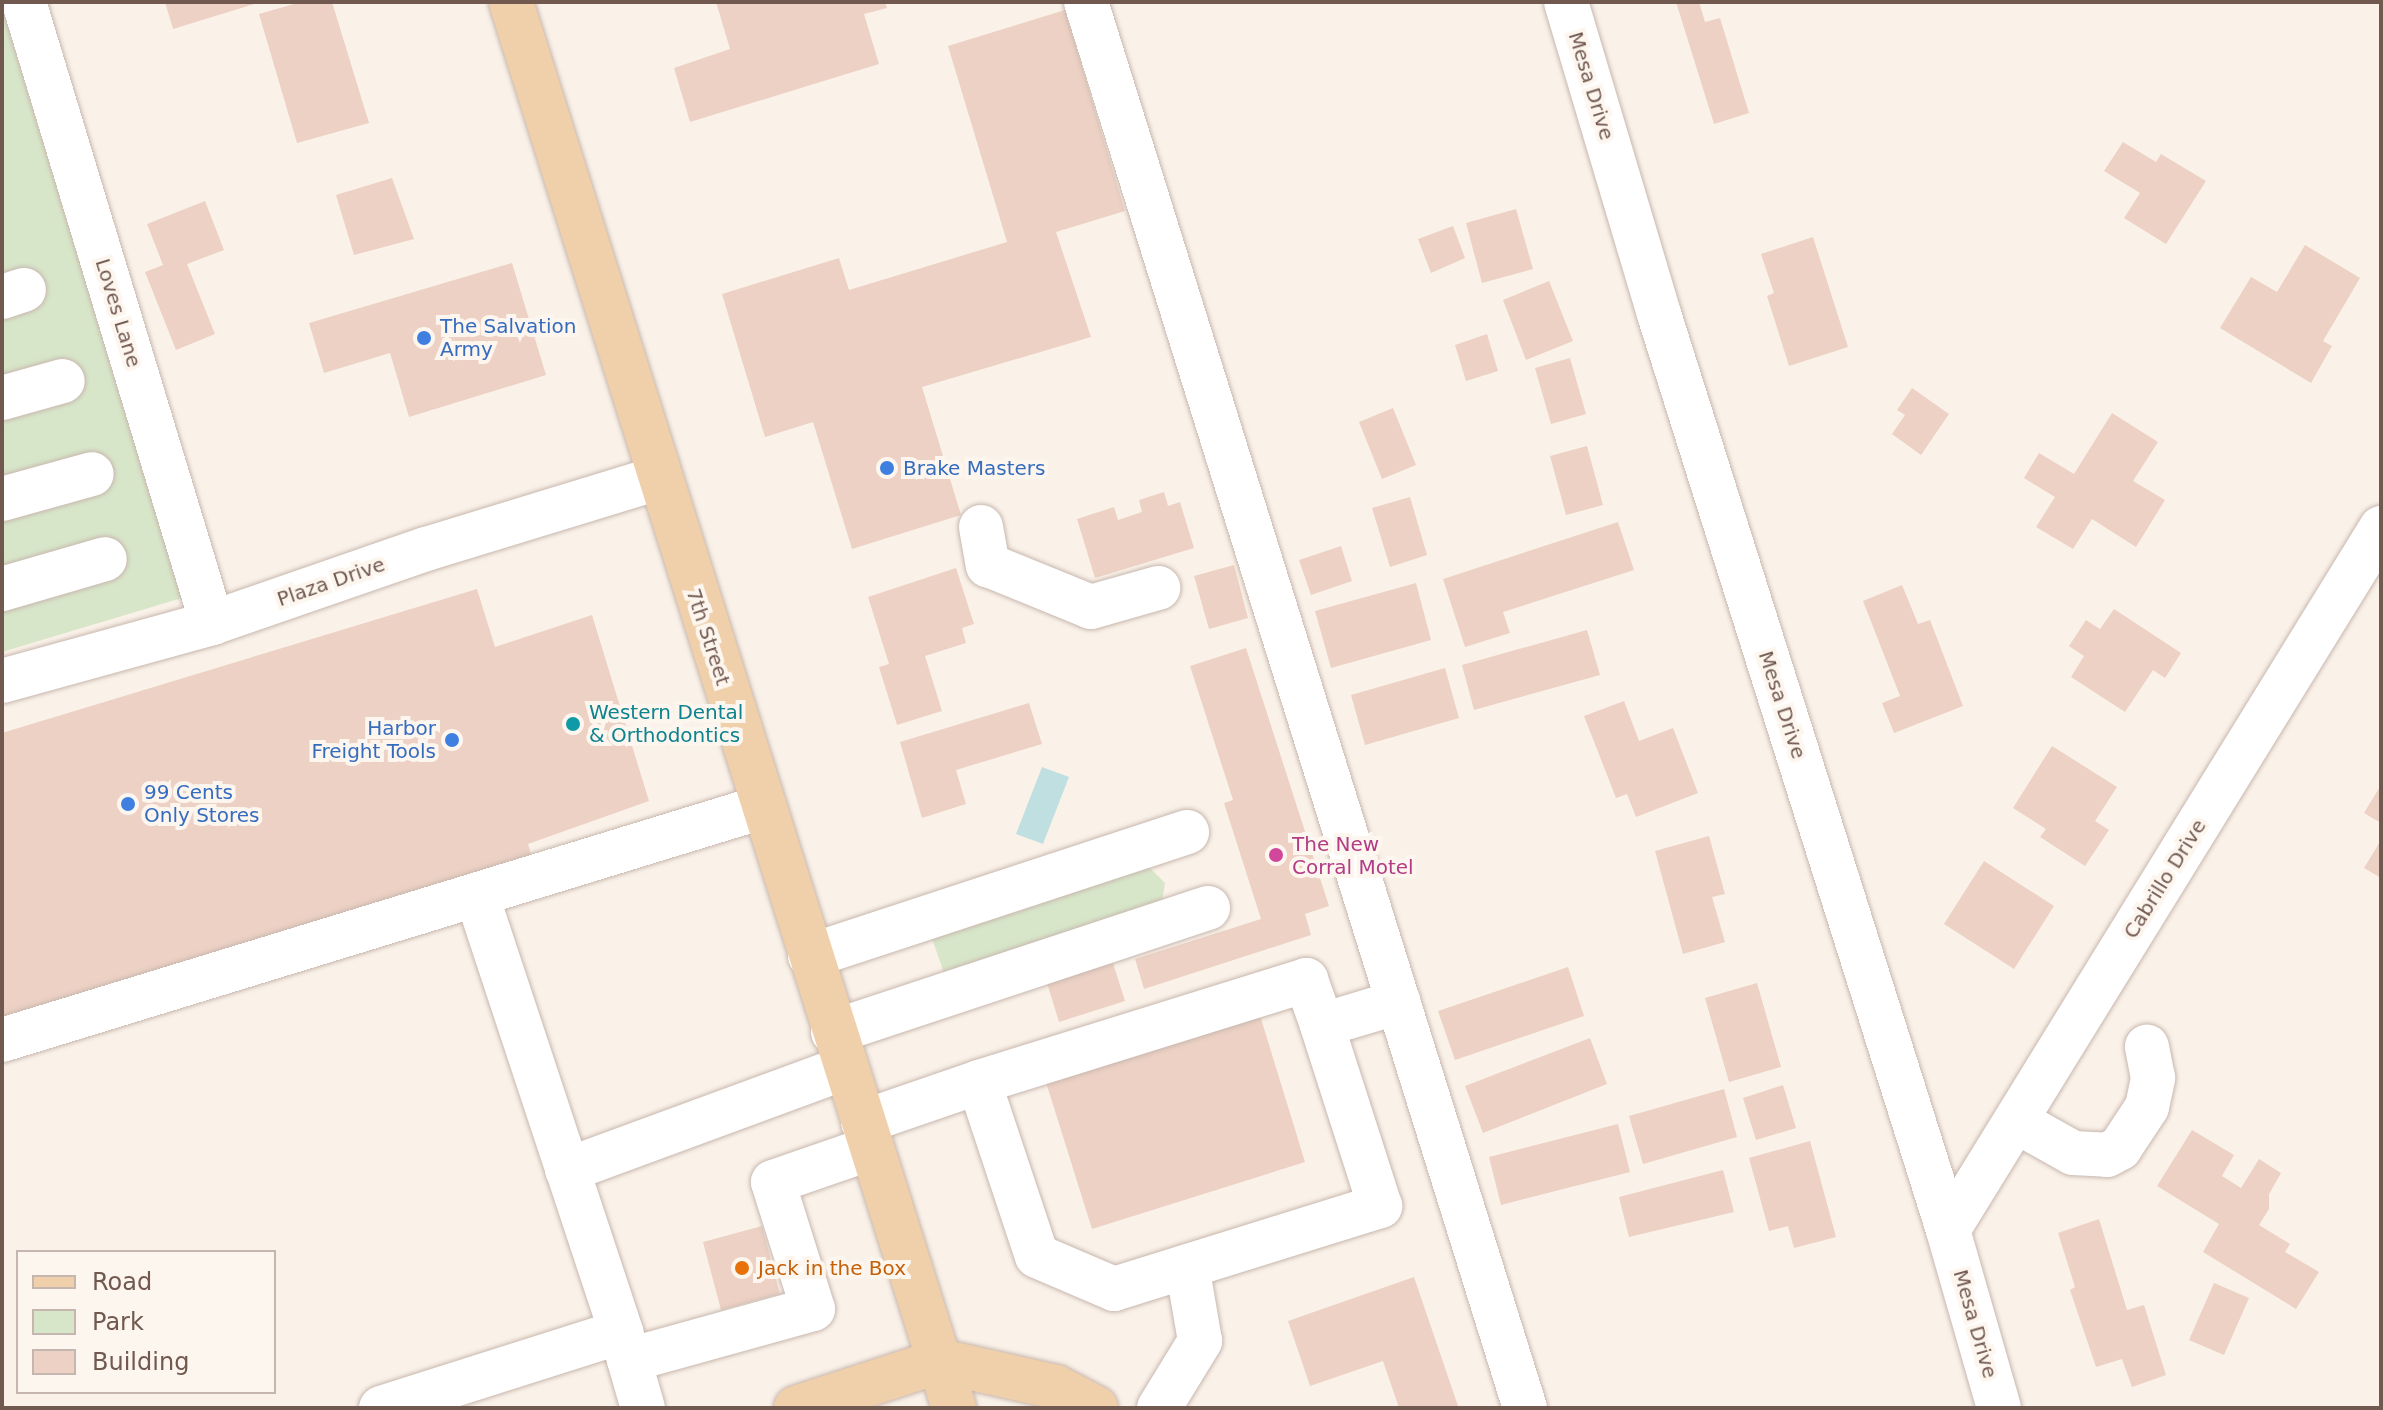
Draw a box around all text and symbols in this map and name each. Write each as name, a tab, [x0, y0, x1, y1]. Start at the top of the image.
street label: Mesa Drive	[1563, 29, 1619, 143]
street label: Loves Lane	[90, 256, 146, 370]
place label: The Salvation Army	[440, 314, 576, 361]
marker: The Salvation Army	[415, 329, 433, 347]
place label: Brake Masters	[903, 456, 1045, 480]
marker: Brake Masters	[878, 459, 896, 477]
street label: Plaza Drive	[274, 552, 388, 612]
street label: 7th Street	[681, 586, 735, 688]
street label: Mesa Drive	[1753, 648, 1811, 762]
place label: Western Dental & Orthodontics	[589, 700, 743, 747]
marker: Western Dental & Orthodontics	[564, 715, 582, 733]
place label: Harbor Freight Tools	[311, 716, 436, 763]
marker: Harbor Freight Tools	[443, 731, 461, 749]
place label: 99 Cents Only Stores	[144, 780, 259, 827]
marker: 99 Cents Only Stores	[119, 795, 137, 813]
street label: Cabrillo Drive	[2119, 815, 2211, 943]
place label: The New Corral Motel	[1292, 832, 1414, 879]
marker: The New Corral Motel	[1267, 846, 1285, 864]
legend	[16, 1250, 276, 1394]
place label: Jack in the Box	[758, 1256, 906, 1280]
marker: Jack in the Box	[733, 1259, 751, 1277]
street label: Mesa Drive	[1948, 1267, 2002, 1381]
text: Road	[92, 1268, 152, 1296]
text: Park	[92, 1308, 144, 1336]
text: Building	[92, 1348, 189, 1376]

